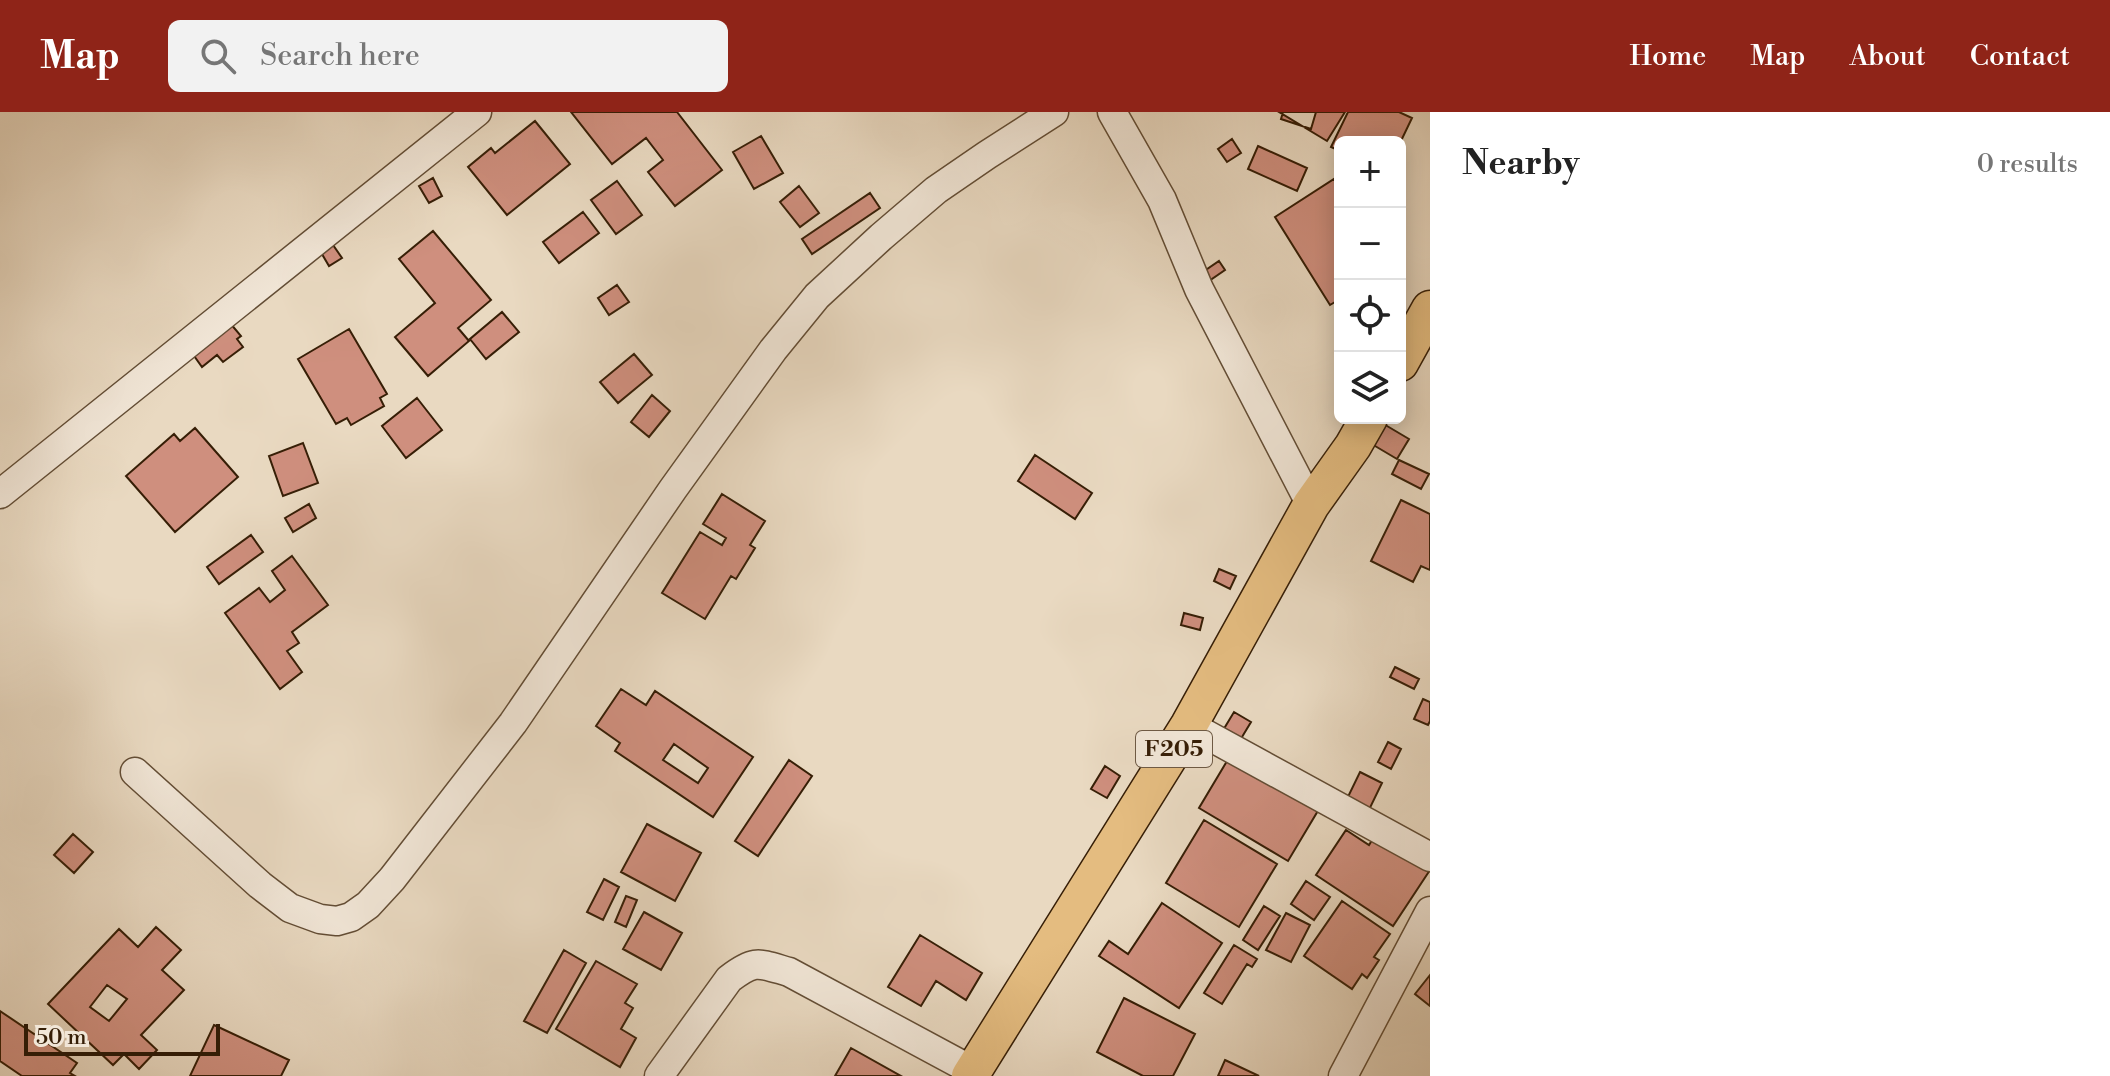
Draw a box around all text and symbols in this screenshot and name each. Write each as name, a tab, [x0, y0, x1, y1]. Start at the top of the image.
search box	[168, 20, 728, 92]
text: Map	[40, 33, 120, 80]
icon: search	[196, 34, 240, 78]
text: Search here	[260, 37, 420, 75]
text: Home	[1630, 39, 1706, 74]
text: Map	[1750, 39, 1805, 74]
text: About	[1849, 39, 1926, 74]
text: Contact	[1970, 39, 2070, 74]
map controls	[1334, 136, 1406, 424]
button: +	[1334, 136, 1406, 208]
text: Nearby	[1462, 143, 1580, 185]
text: 0 results	[1977, 148, 2078, 180]
button: −	[1334, 208, 1406, 280]
button: locate	[1334, 280, 1406, 352]
button: layers	[1334, 352, 1406, 424]
road number: F205	[1136, 731, 1212, 767]
scale bar	[24, 1020, 220, 1056]
text: 50 m	[36, 1024, 87, 1051]

